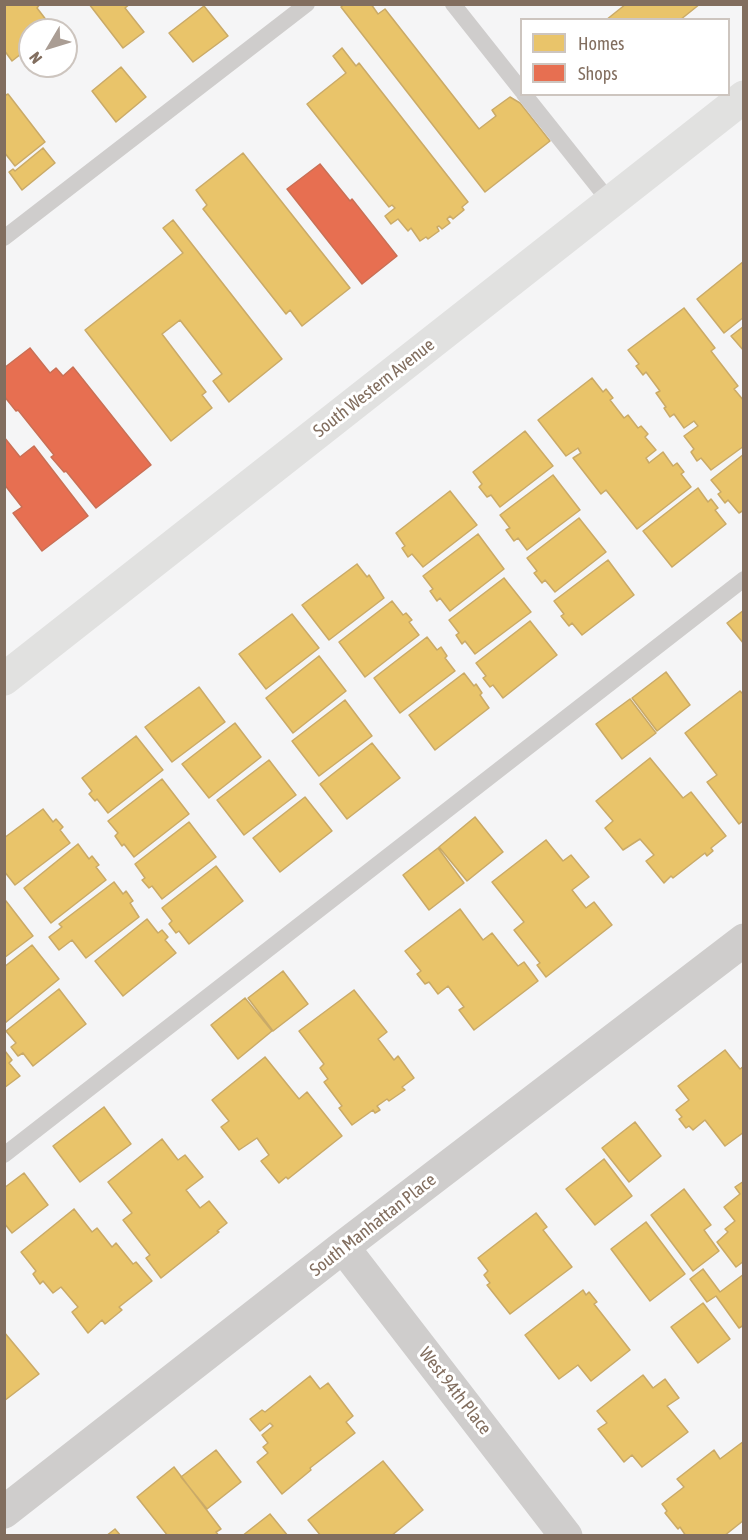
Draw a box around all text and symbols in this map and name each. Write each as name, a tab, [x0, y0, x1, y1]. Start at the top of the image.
north arrow	[18, 18, 78, 78]
legend	[520, 18, 730, 96]
text: Homes	[578, 33, 624, 54]
text: N	[25, 49, 45, 67]
text: Shops	[578, 63, 618, 84]
street label: South Western Avenue	[309, 334, 439, 442]
street label: South Manhattan Place	[306, 1169, 440, 1281]
street label: West 94th Place	[414, 1343, 496, 1439]

